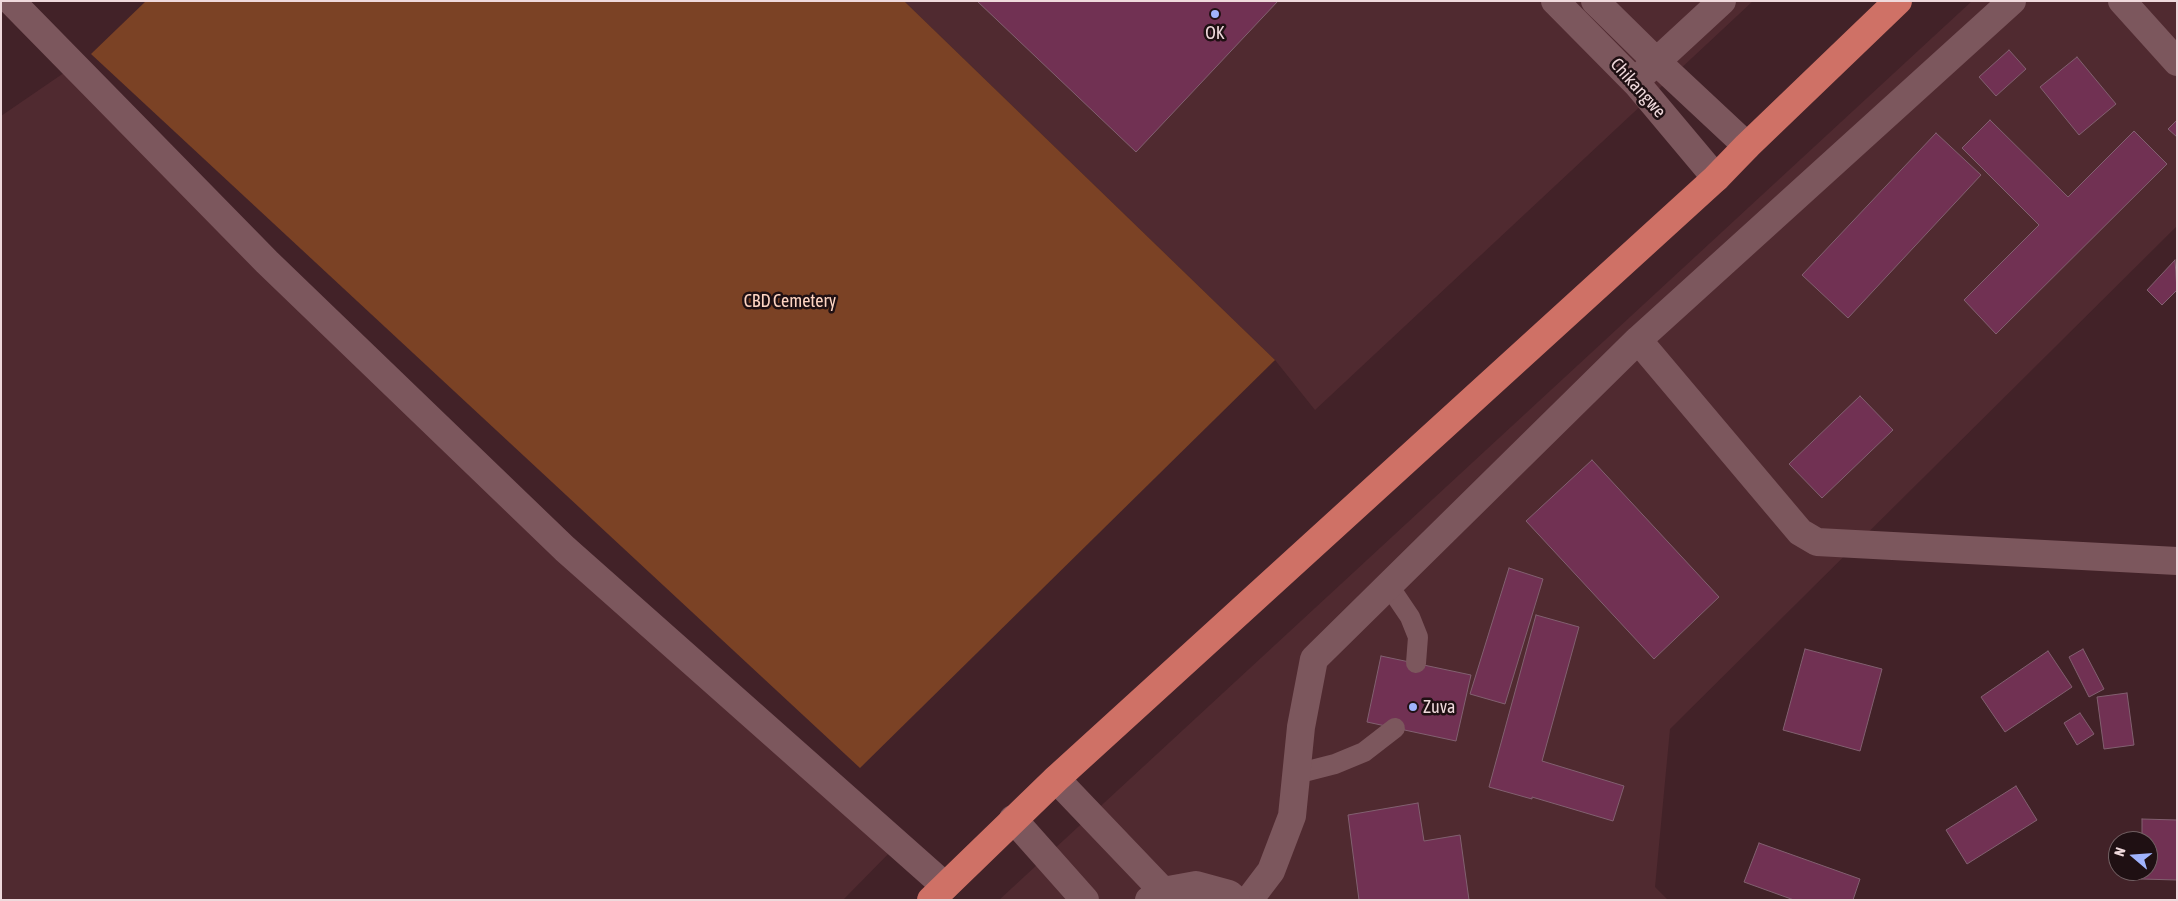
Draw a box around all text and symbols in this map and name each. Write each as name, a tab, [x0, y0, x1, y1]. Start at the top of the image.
marker: OK	[1209, 8, 1221, 20]
place label: OK	[1205, 22, 1225, 44]
street label: Chikangwe	[1606, 54, 1670, 122]
park label: CBD Cemetery	[744, 290, 836, 312]
place label: Zuva	[1423, 696, 1455, 718]
marker: Zuva	[1407, 701, 1419, 713]
north arrow	[2108, 831, 2158, 881]
text: N	[2111, 845, 2129, 858]

